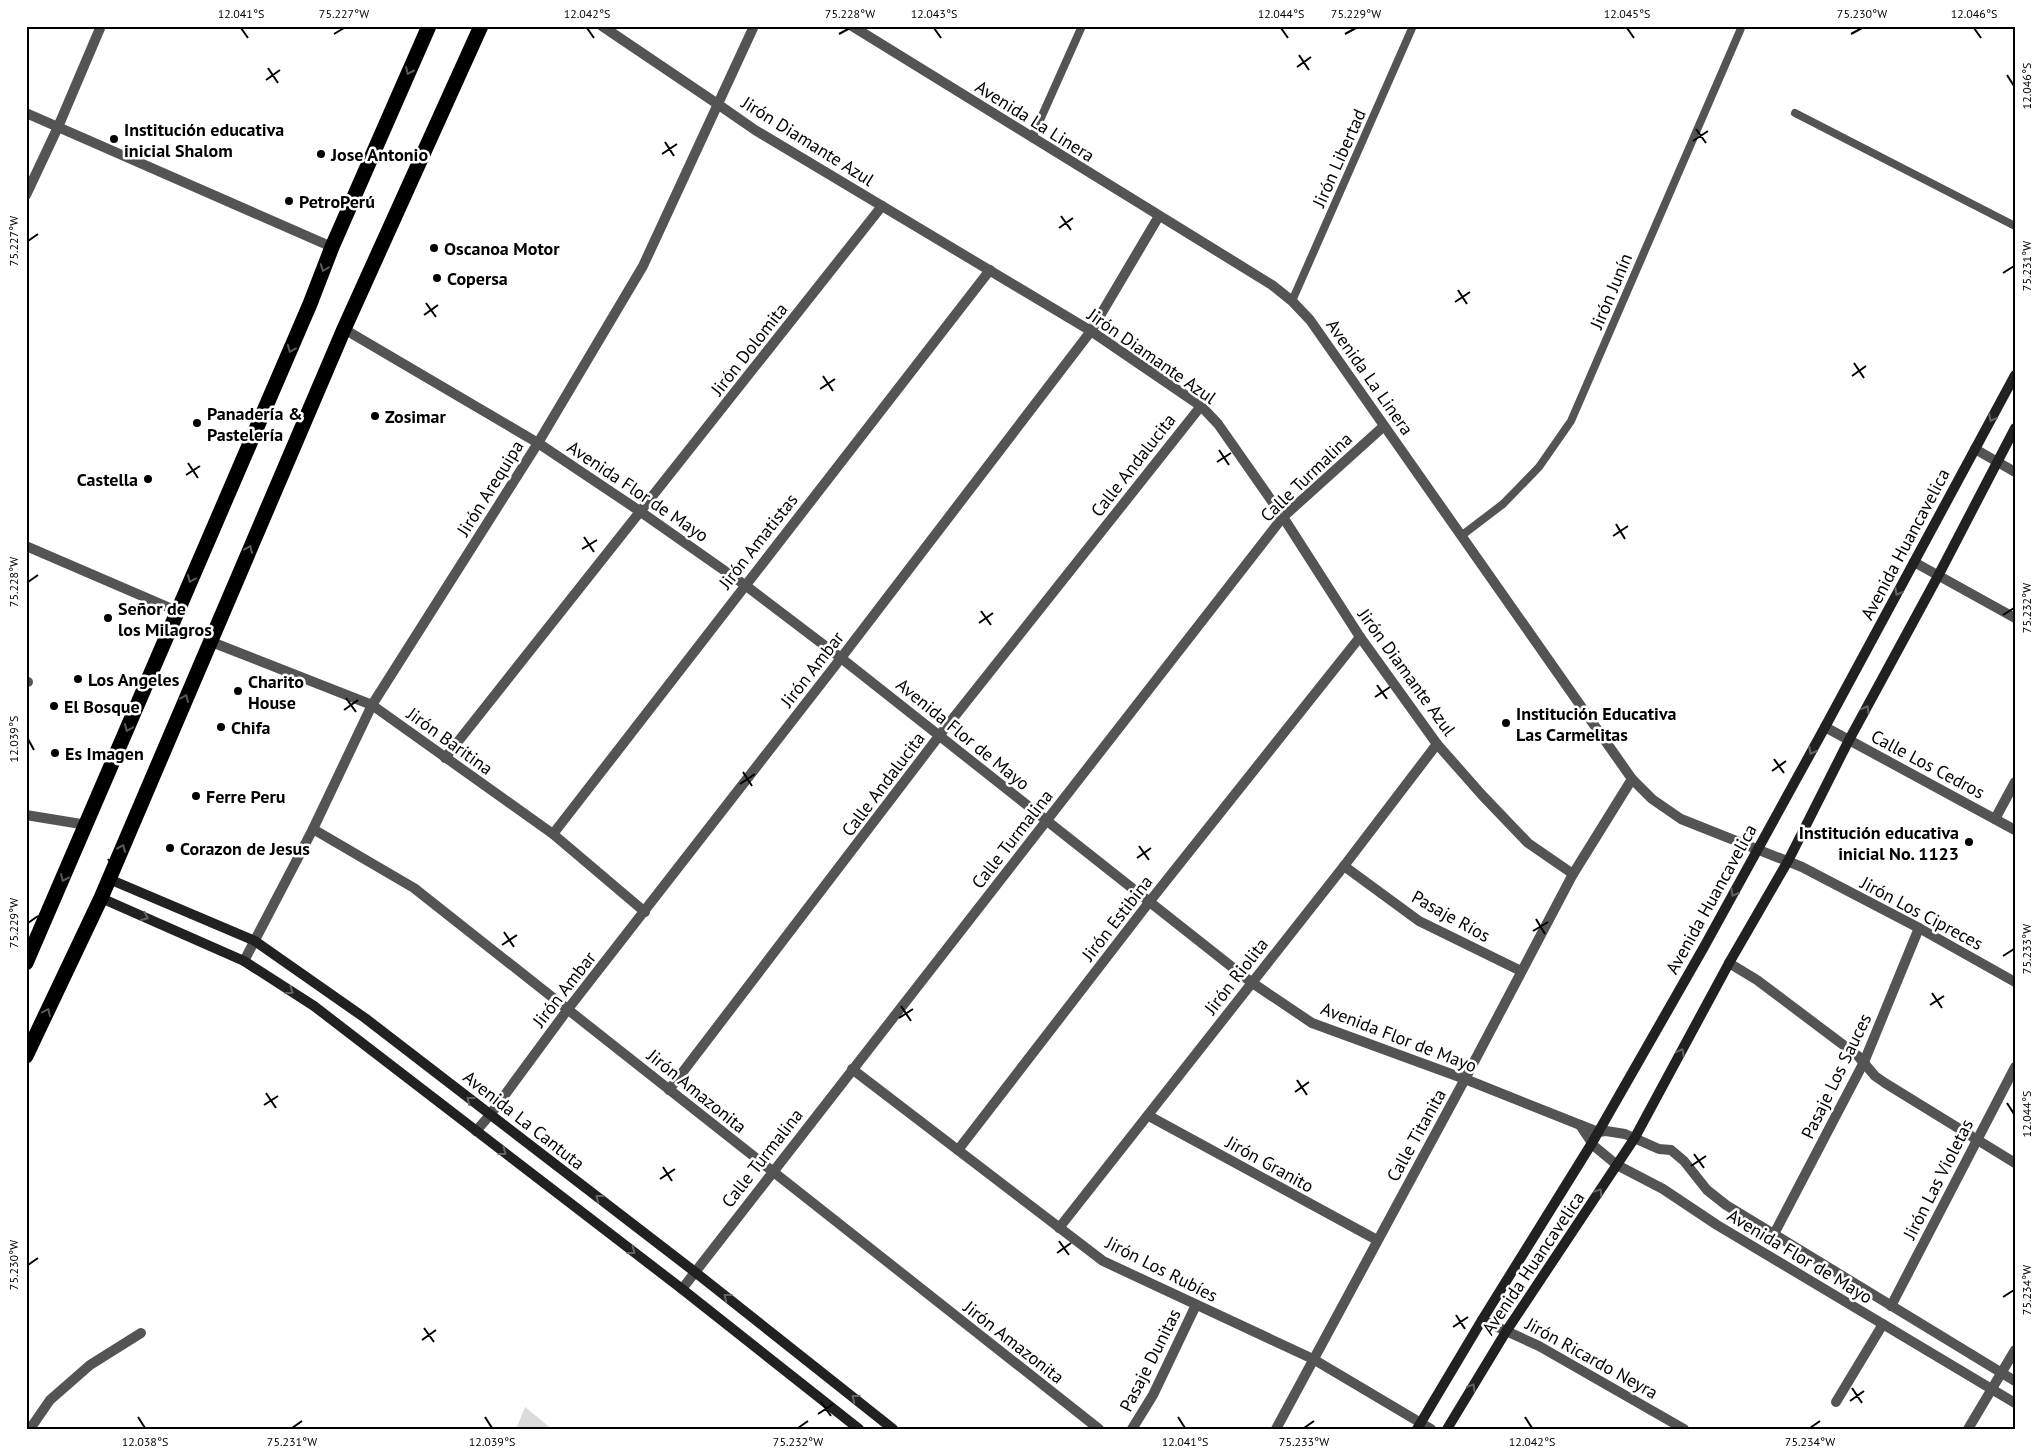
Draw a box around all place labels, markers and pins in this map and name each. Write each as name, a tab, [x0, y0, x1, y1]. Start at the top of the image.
place label: Institución educativa inicial Shalom	[124, 118, 284, 162]
marker: Institución educativa inicial Shalom	[108, 133, 120, 145]
place label: Jose Antonio	[330, 143, 428, 166]
marker: Jose Antonio	[315, 148, 327, 160]
place label: PetroPerú	[299, 190, 375, 213]
marker: PetroPerú	[283, 195, 295, 207]
place label: Oscanoa Motor	[444, 237, 560, 260]
marker: Oscanoa Motor	[428, 242, 440, 254]
place label: Copersa	[447, 267, 508, 290]
marker: Copersa	[431, 272, 443, 284]
place label: Panadería & Pastelería	[207, 402, 303, 446]
place label: Zosimar	[385, 405, 447, 428]
marker: Zosimar	[369, 410, 381, 422]
marker: Panadería & Pastelería	[191, 417, 203, 429]
place label: Castella	[77, 468, 138, 491]
marker: Castella	[142, 473, 154, 485]
place label: Señor de los Milagros	[118, 597, 212, 641]
marker: Señor de los Milagros	[102, 612, 114, 624]
place label: Los Angeles	[88, 668, 180, 691]
place label: Charito House	[248, 670, 304, 714]
marker: Los Angeles	[72, 673, 84, 685]
marker: Charito House	[232, 685, 244, 697]
place label: El Bosque	[64, 695, 140, 718]
marker: El Bosque	[48, 700, 60, 712]
place label: Institución Educativa Las Carmelitas	[1516, 702, 1677, 746]
place label: Chifa	[231, 716, 270, 739]
marker: Institución Educativa Las Carmelitas	[1500, 717, 1512, 729]
marker: Chifa	[215, 721, 227, 733]
place label: Es Imagen	[65, 742, 144, 765]
marker: Es Imagen	[49, 747, 61, 759]
place label: Ferre Peru	[206, 785, 285, 808]
marker: Ferre Peru	[190, 790, 202, 802]
place label: Institución educativa inicial No. 1123	[1799, 821, 1959, 865]
marker: Institución educativa inicial No. 1123	[1963, 836, 1975, 848]
place label: Corazon de Jesus	[180, 837, 310, 860]
marker: Corazon de Jesus	[164, 842, 176, 854]

